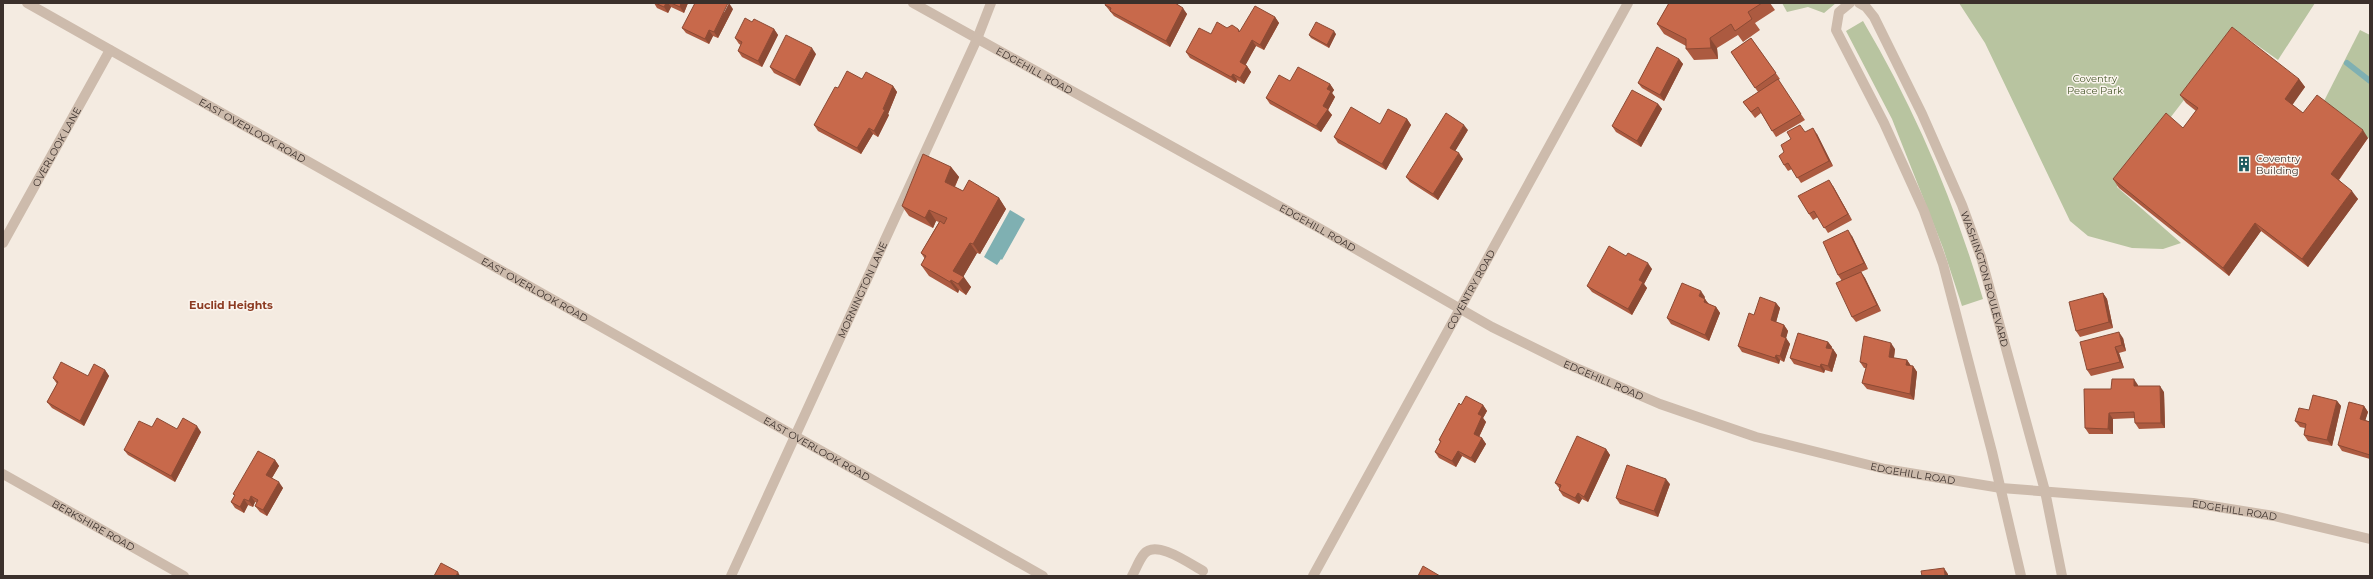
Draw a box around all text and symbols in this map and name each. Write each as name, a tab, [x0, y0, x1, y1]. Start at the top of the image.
street label: EDGEHILL ROAD	[994, 44, 1075, 97]
park label: Coventry Peace Park	[2067, 72, 2123, 97]
street label: EAST OVERLOOK ROAD	[197, 95, 308, 166]
street label: OVERLOOK LANE	[29, 105, 84, 189]
place label: Coventry Building	[2256, 152, 2301, 177]
building icon: Coventry Building	[2235, 155, 2253, 173]
street label: EDGEHILL ROAD	[1277, 201, 1358, 255]
street label: WASHINGTON BOULEVARD	[1958, 209, 2011, 348]
street label: MORNINGTON LANE	[835, 239, 891, 340]
street label: COVENTRY ROAD	[1444, 247, 1498, 332]
street label: EAST OVERLOOK ROAD	[479, 255, 590, 325]
district label: Euclid Heights	[189, 298, 273, 312]
street label: EDGEHILL ROAD	[1561, 357, 1645, 403]
street label: EAST OVERLOOK ROAD	[761, 414, 872, 484]
street label: EDGEHILL ROAD	[1869, 460, 1956, 487]
street label: BERKSHIRE ROAD	[50, 497, 137, 554]
street label: EDGEHILL ROAD	[2191, 497, 2278, 523]

